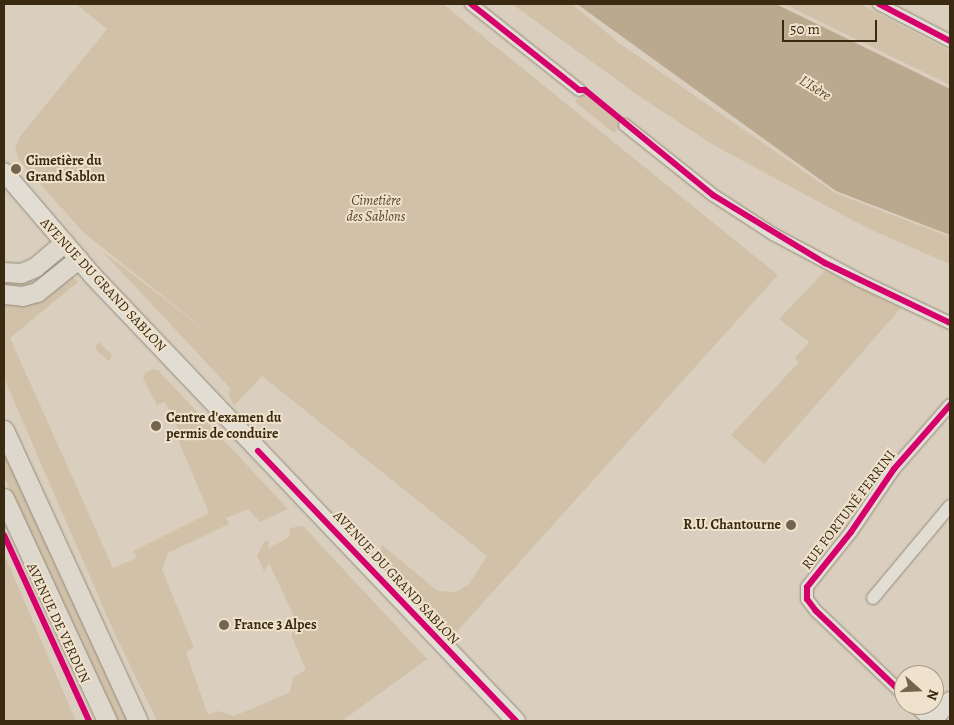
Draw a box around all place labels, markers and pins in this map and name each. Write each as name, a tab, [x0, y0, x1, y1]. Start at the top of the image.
place label: Cimetière du Grand Sablon	[26, 153, 105, 186]
marker: Cimetière du Grand Sablon	[10, 163, 22, 175]
place label: Centre d'examen du permis de conduire	[166, 410, 281, 442]
marker: Centre d'examen du permis de conduire	[150, 420, 162, 432]
place label: R.U. Chantourne	[683, 517, 781, 533]
marker: R.U. Chantourne	[785, 519, 797, 531]
place label: France 3 Alpes	[234, 617, 317, 633]
marker: France 3 Alpes	[218, 619, 230, 631]

